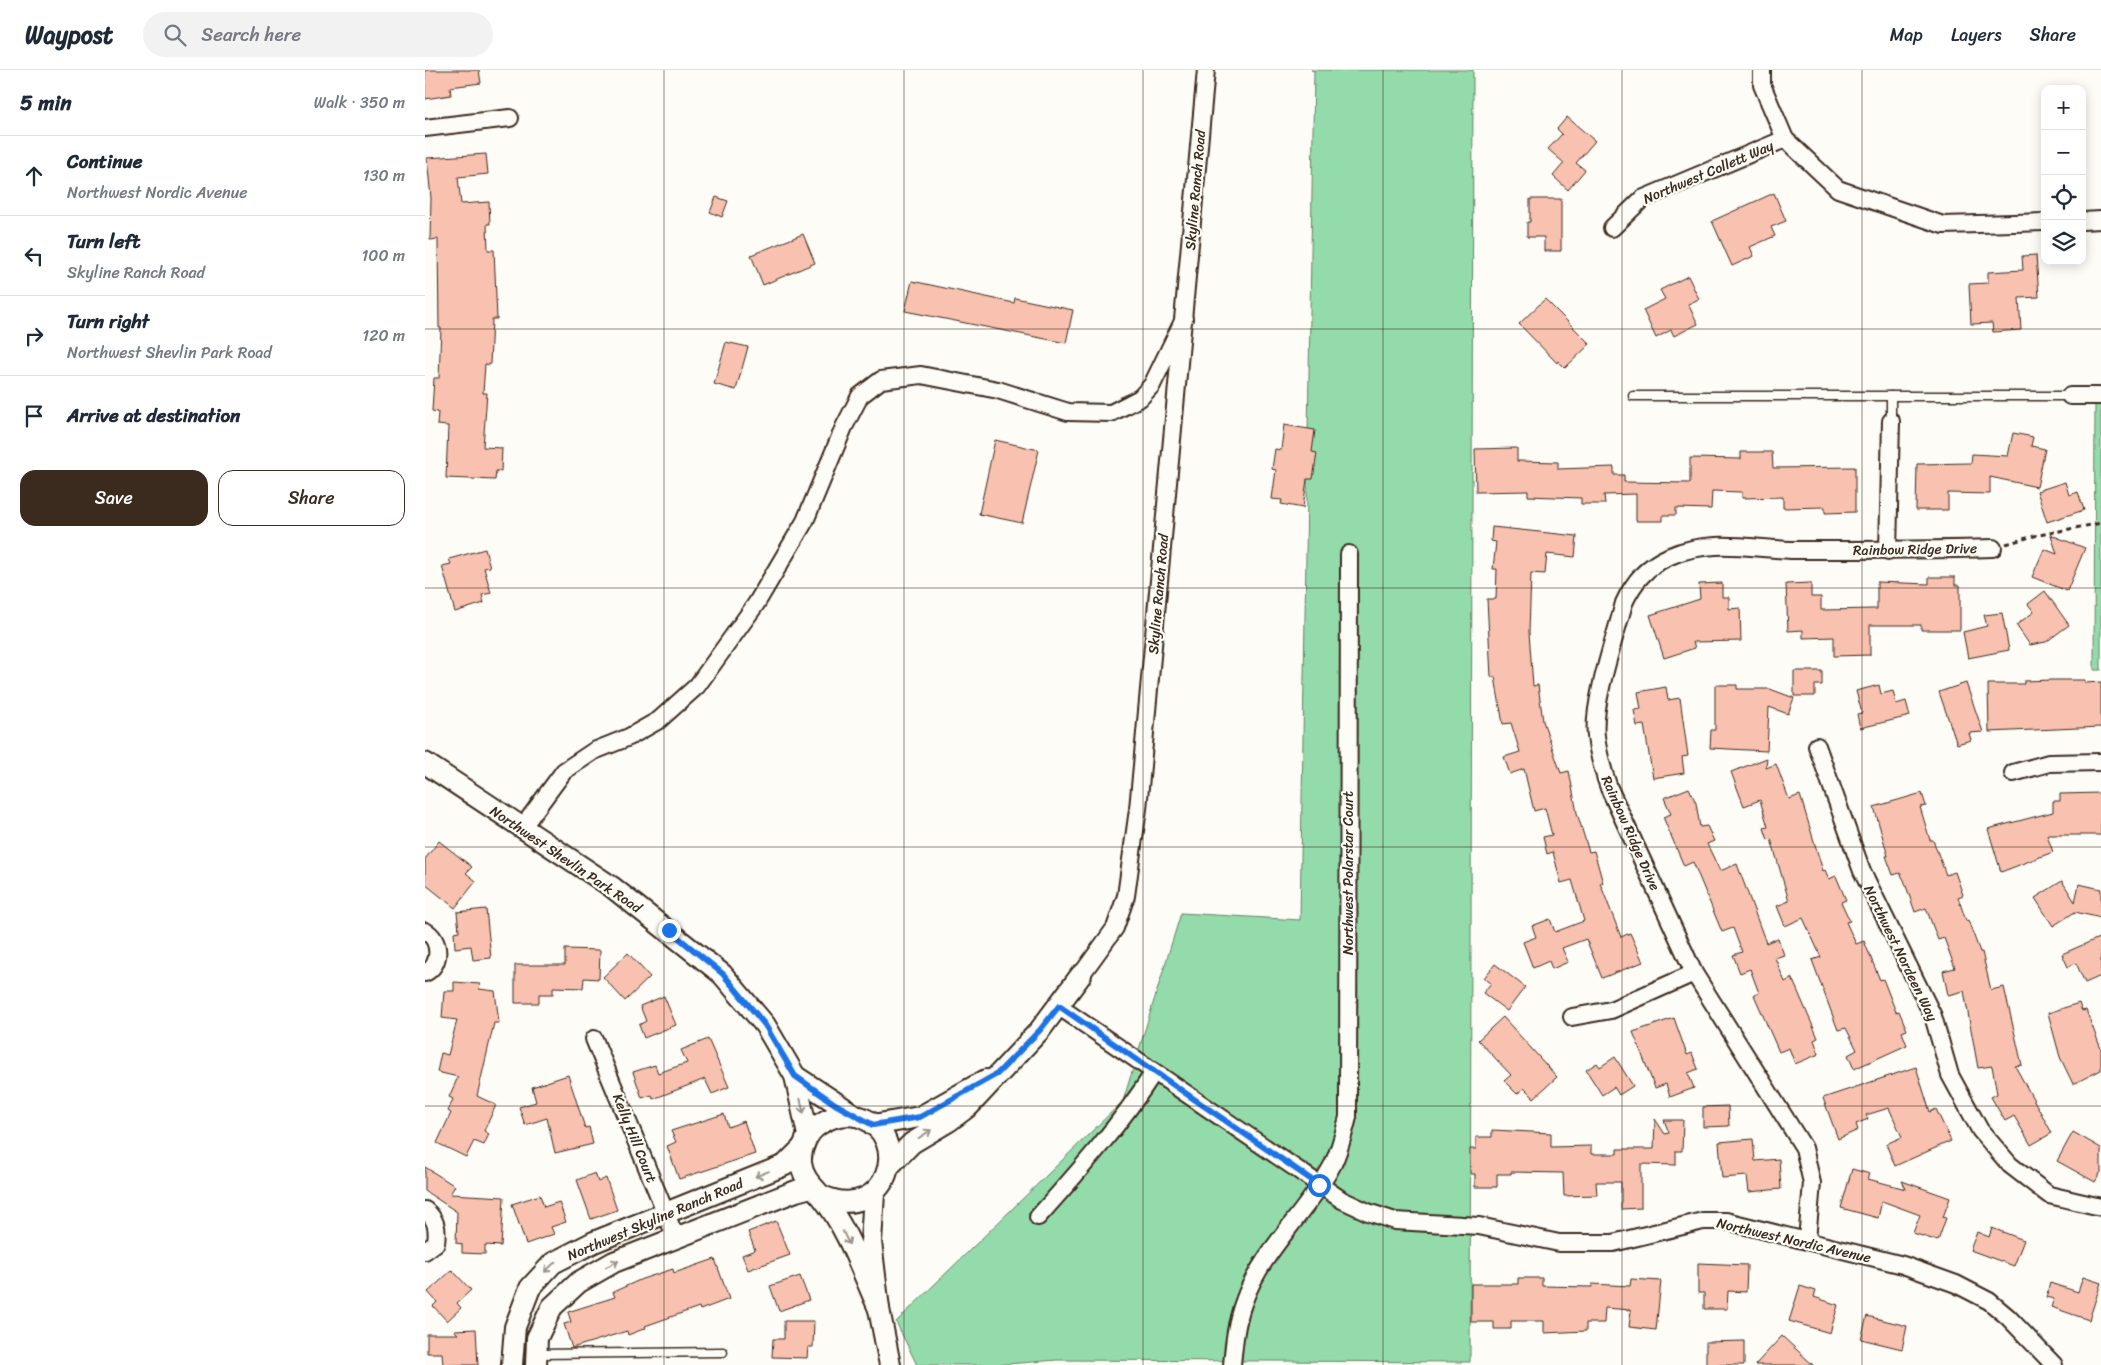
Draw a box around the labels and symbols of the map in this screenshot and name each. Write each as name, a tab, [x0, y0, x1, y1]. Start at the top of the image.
street label: Skyline Ranch Road	[1178, 127, 1213, 251]
street label: Northwest Collett Way	[1639, 133, 1778, 211]
street label: Skyline Ranch Road	[1141, 531, 1176, 655]
street label: Rainbow Ridge Drive	[1853, 536, 1977, 563]
street label: Rainbow Ridge Drive	[1594, 771, 1667, 895]
street label: Northwest Polarstar Court	[1336, 791, 1361, 955]
street label: Northwest Shevlin Park Road	[484, 799, 648, 921]
street label: Northwest Nordeen Way	[1857, 881, 1945, 1026]
route end	[658, 919, 681, 942]
street label: Kelly Hill Court	[605, 1090, 664, 1187]
one-way arrow	[798, 1097, 807, 1113]
one-way arrow	[918, 1129, 932, 1139]
street label: Northwest Skyline Ranch Road	[563, 1170, 749, 1268]
one-way arrow	[755, 1170, 771, 1179]
route start	[1308, 1174, 1331, 1197]
street label: Northwest Nordic Avenue	[1714, 1211, 1874, 1270]
one-way arrow	[842, 1231, 852, 1246]
one-way arrow	[604, 1259, 619, 1268]
one-way arrow	[544, 1261, 556, 1273]

